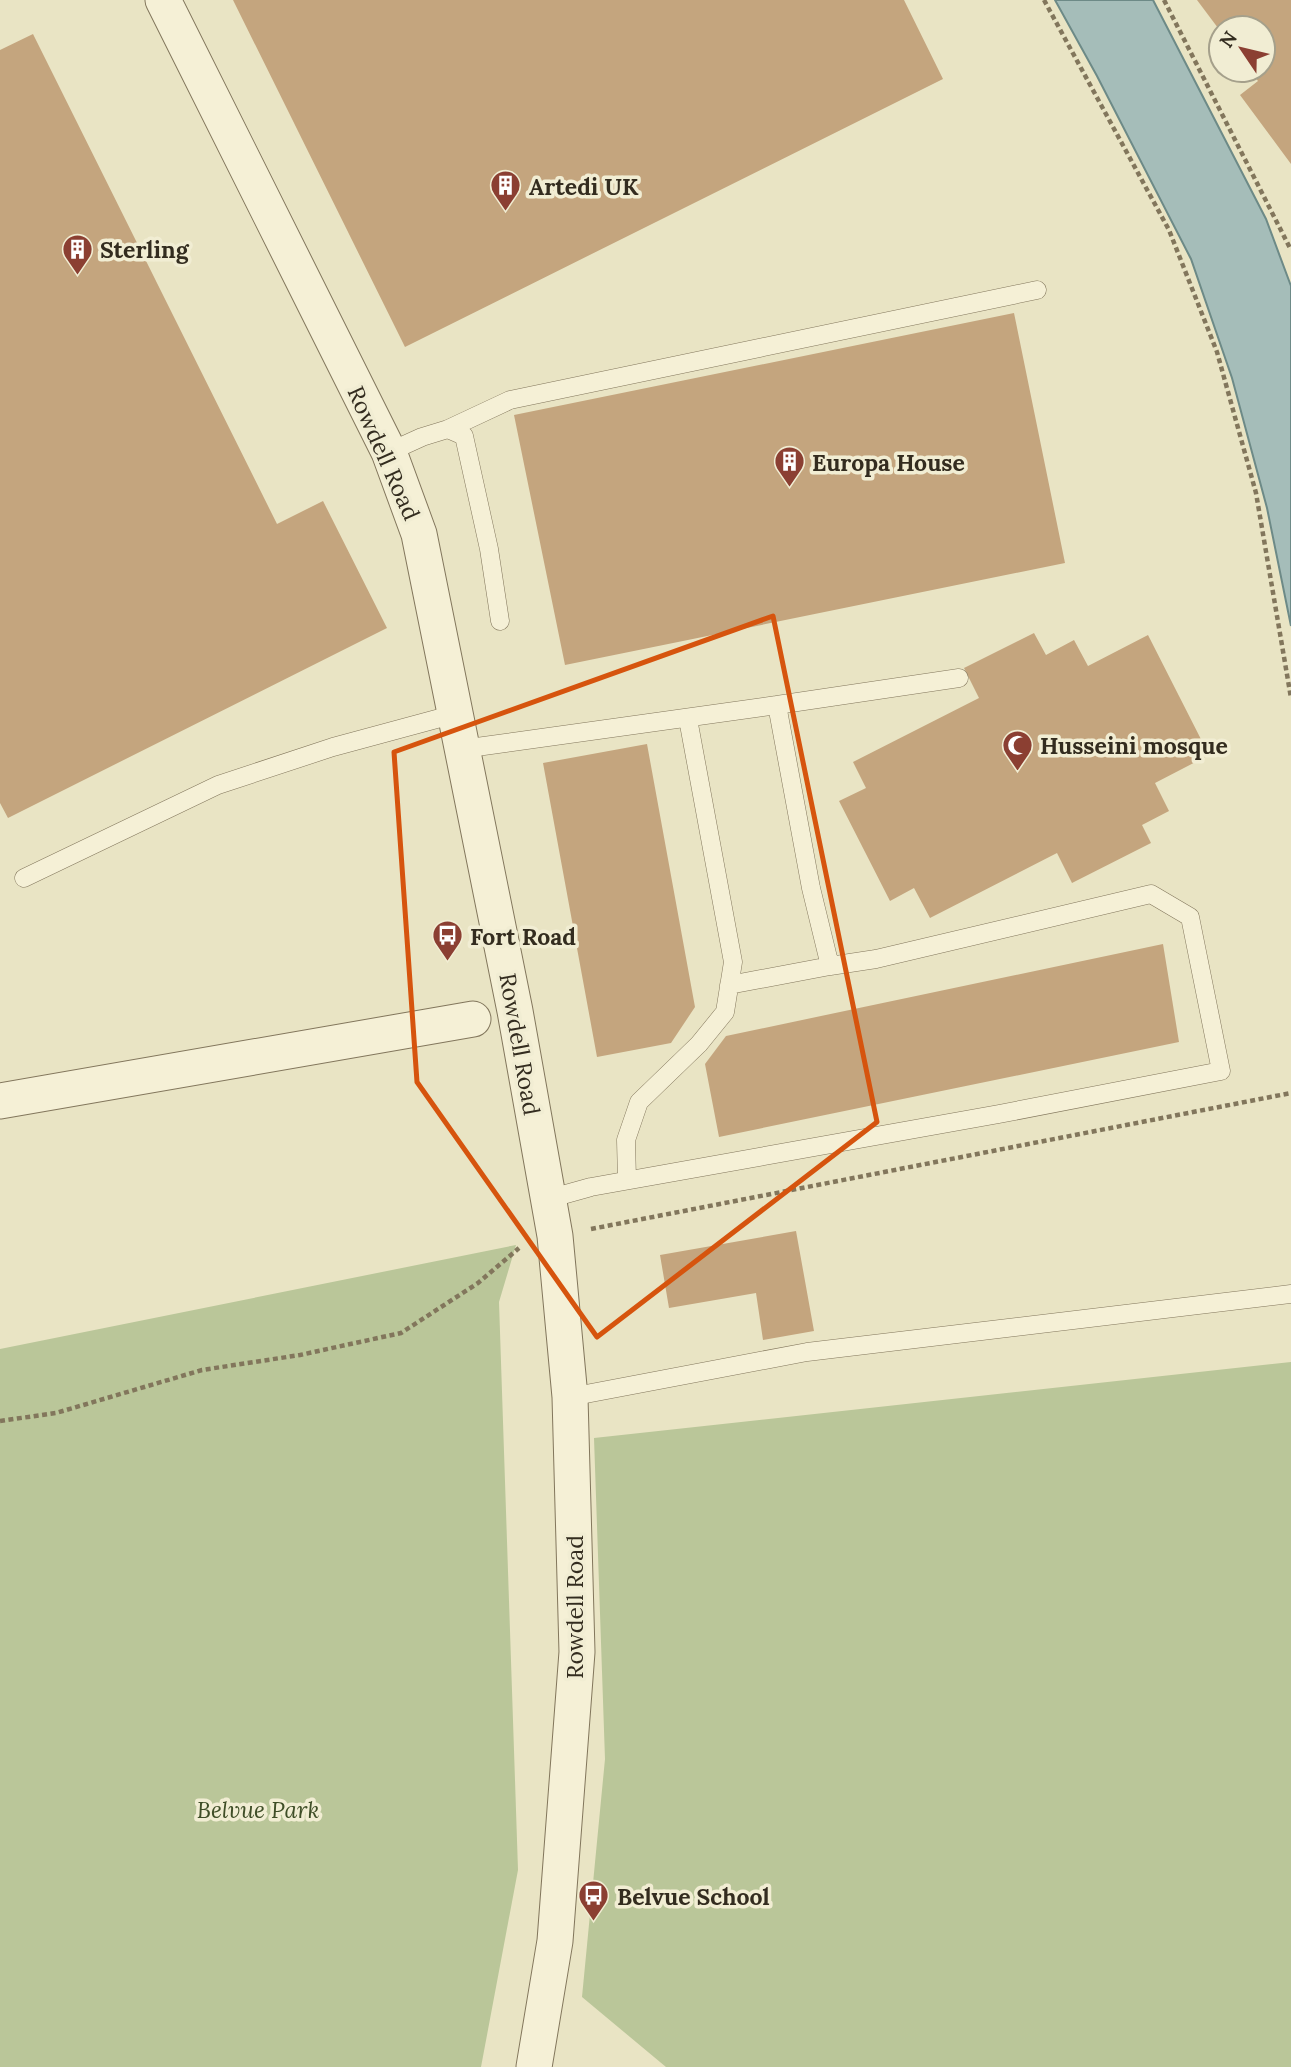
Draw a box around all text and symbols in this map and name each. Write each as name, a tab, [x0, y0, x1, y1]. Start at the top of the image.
north arrow	[1207, 14, 1277, 84]
text: N	[1214, 26, 1242, 52]
building icon: Artedi UK	[489, 169, 523, 213]
place label: Artedi UK	[529, 172, 639, 201]
building icon: Sterling	[60, 232, 94, 276]
place label: Sterling	[100, 235, 190, 264]
street label: Rowdell Road	[342, 381, 427, 525]
building icon: Europa House	[772, 445, 806, 489]
place label: Europa House	[812, 448, 965, 477]
mosque icon: Husseini mosque	[1000, 728, 1034, 772]
place label: Husseini mosque	[1040, 731, 1228, 760]
bus stop icon: Fort Road	[430, 919, 464, 963]
place label: Fort Road	[470, 922, 576, 951]
street label: Rowdell Road	[493, 971, 547, 1118]
street label: Rowdell Road	[560, 1535, 589, 1679]
park label: Belvue Park	[197, 1795, 319, 1824]
bus stop icon: Belvue School	[577, 1879, 611, 1923]
place label: Belvue School	[617, 1882, 770, 1911]

